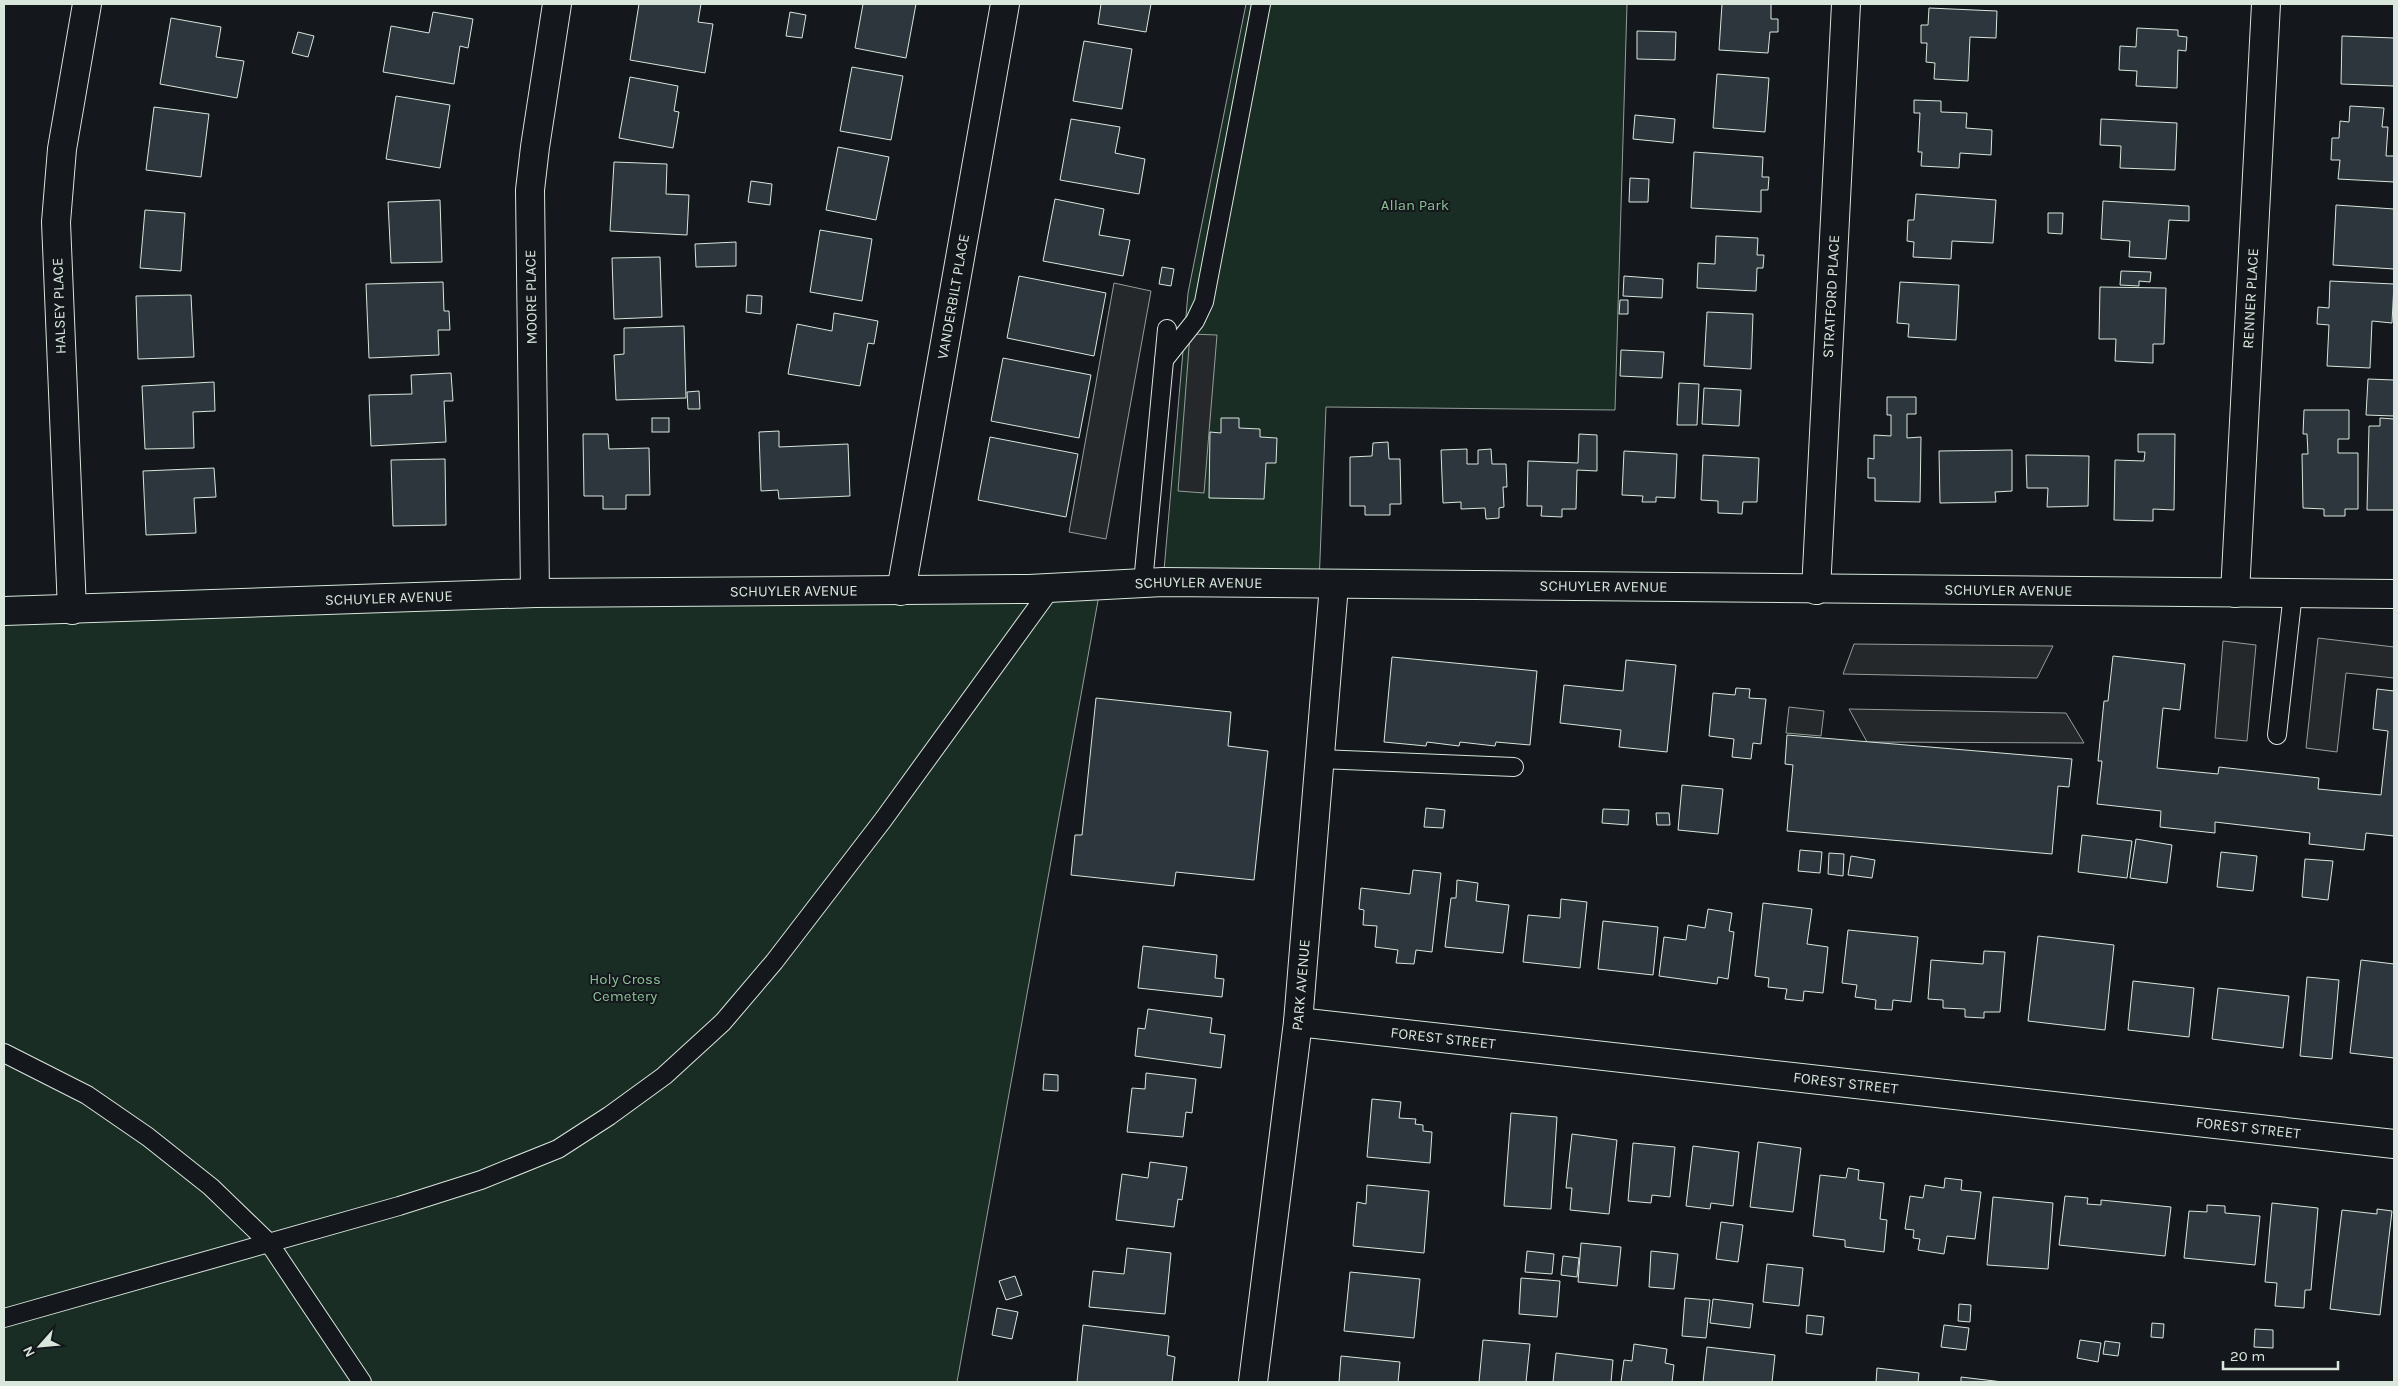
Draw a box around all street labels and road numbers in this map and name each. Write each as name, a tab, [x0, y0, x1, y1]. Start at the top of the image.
street label: VANDERBILT PLACE	[933, 233, 973, 361]
street label: STRATFORD PLACE	[1819, 234, 1843, 358]
street label: RENNER PLACE	[2239, 248, 2262, 349]
street label: MOORE PLACE	[521, 249, 541, 345]
street label: HALSEY PLACE	[48, 257, 70, 355]
street label: SCHUYLER AVENUE	[1134, 573, 1263, 592]
street label: SCHUYLER AVENUE	[1539, 577, 1668, 596]
street label: SCHUYLER AVENUE	[730, 581, 858, 600]
street label: SCHUYLER AVENUE	[1944, 581, 2073, 600]
street label: SCHUYLER AVENUE	[324, 587, 453, 609]
street label: PARK AVENUE	[1288, 938, 1314, 1032]
street label: FOREST STREET	[1390, 1023, 1497, 1053]
street label: FOREST STREET	[1792, 1068, 1900, 1098]
street label: FOREST STREET	[2195, 1113, 2302, 1143]

